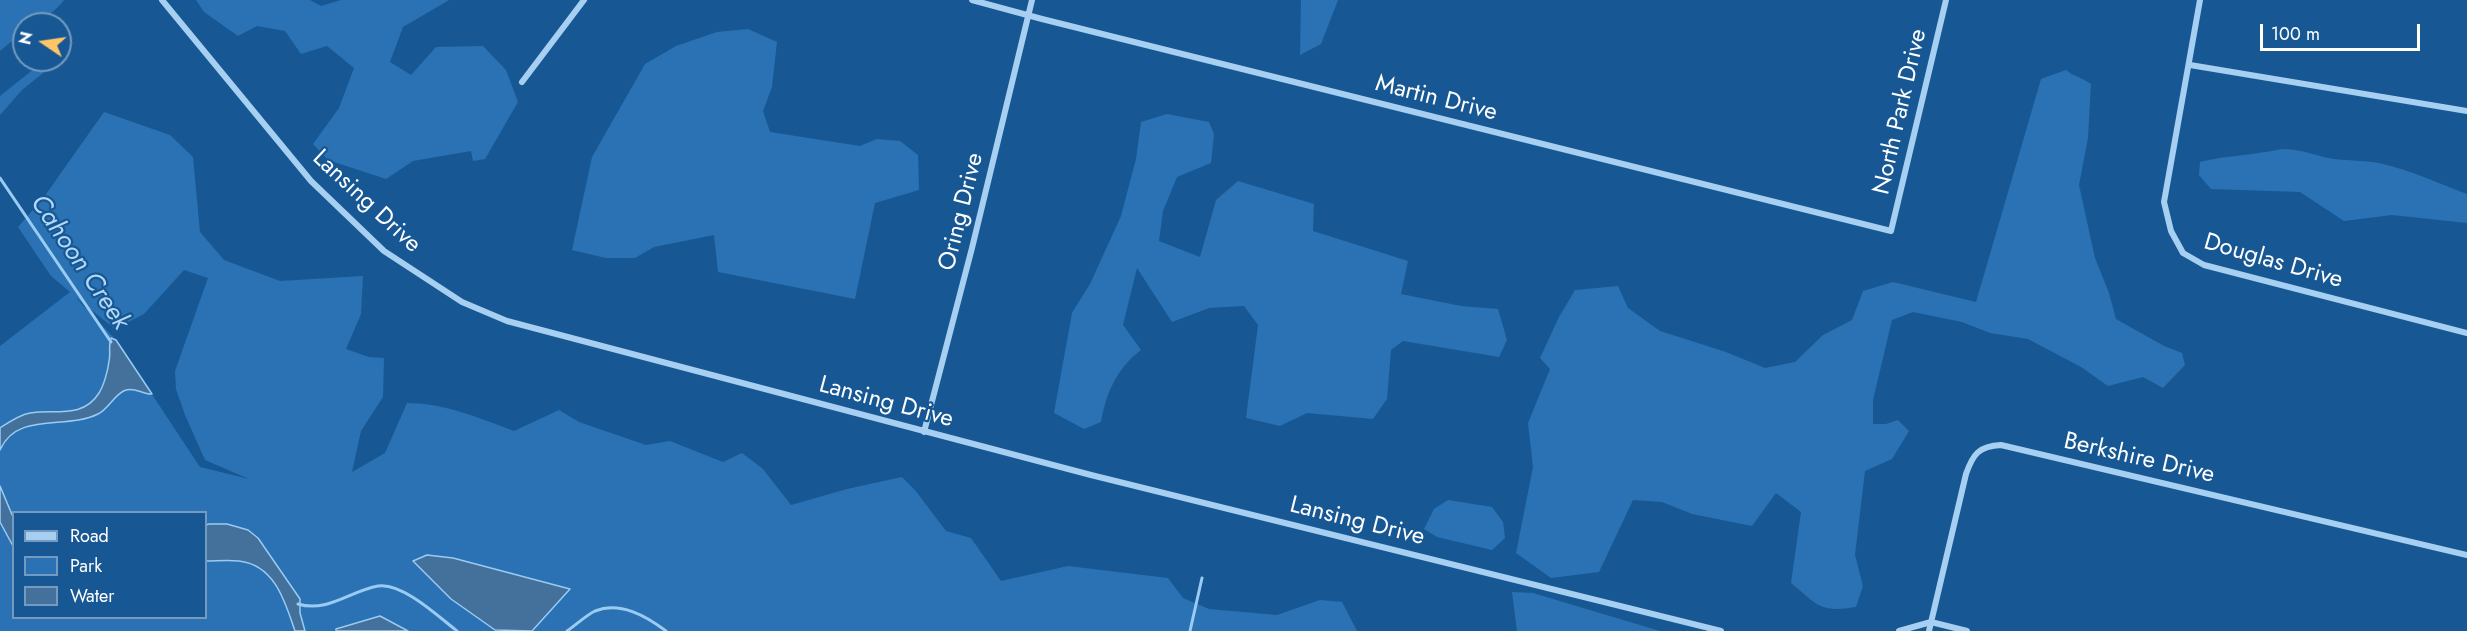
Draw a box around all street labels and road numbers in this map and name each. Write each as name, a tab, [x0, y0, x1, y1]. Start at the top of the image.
street label: North Park Drive	[1868, 27, 1934, 197]
street label: Martin Drive	[1372, 70, 1500, 128]
street label: Lansing Drive	[306, 145, 426, 259]
street label: Oring Drive	[933, 150, 991, 274]
street label: Douglas Drive	[2200, 228, 2346, 296]
street label: Lansing Drive	[816, 371, 956, 435]
street label: Berkshire Drive	[2061, 428, 2217, 490]
street label: Lansing Drive	[1287, 491, 1427, 553]

